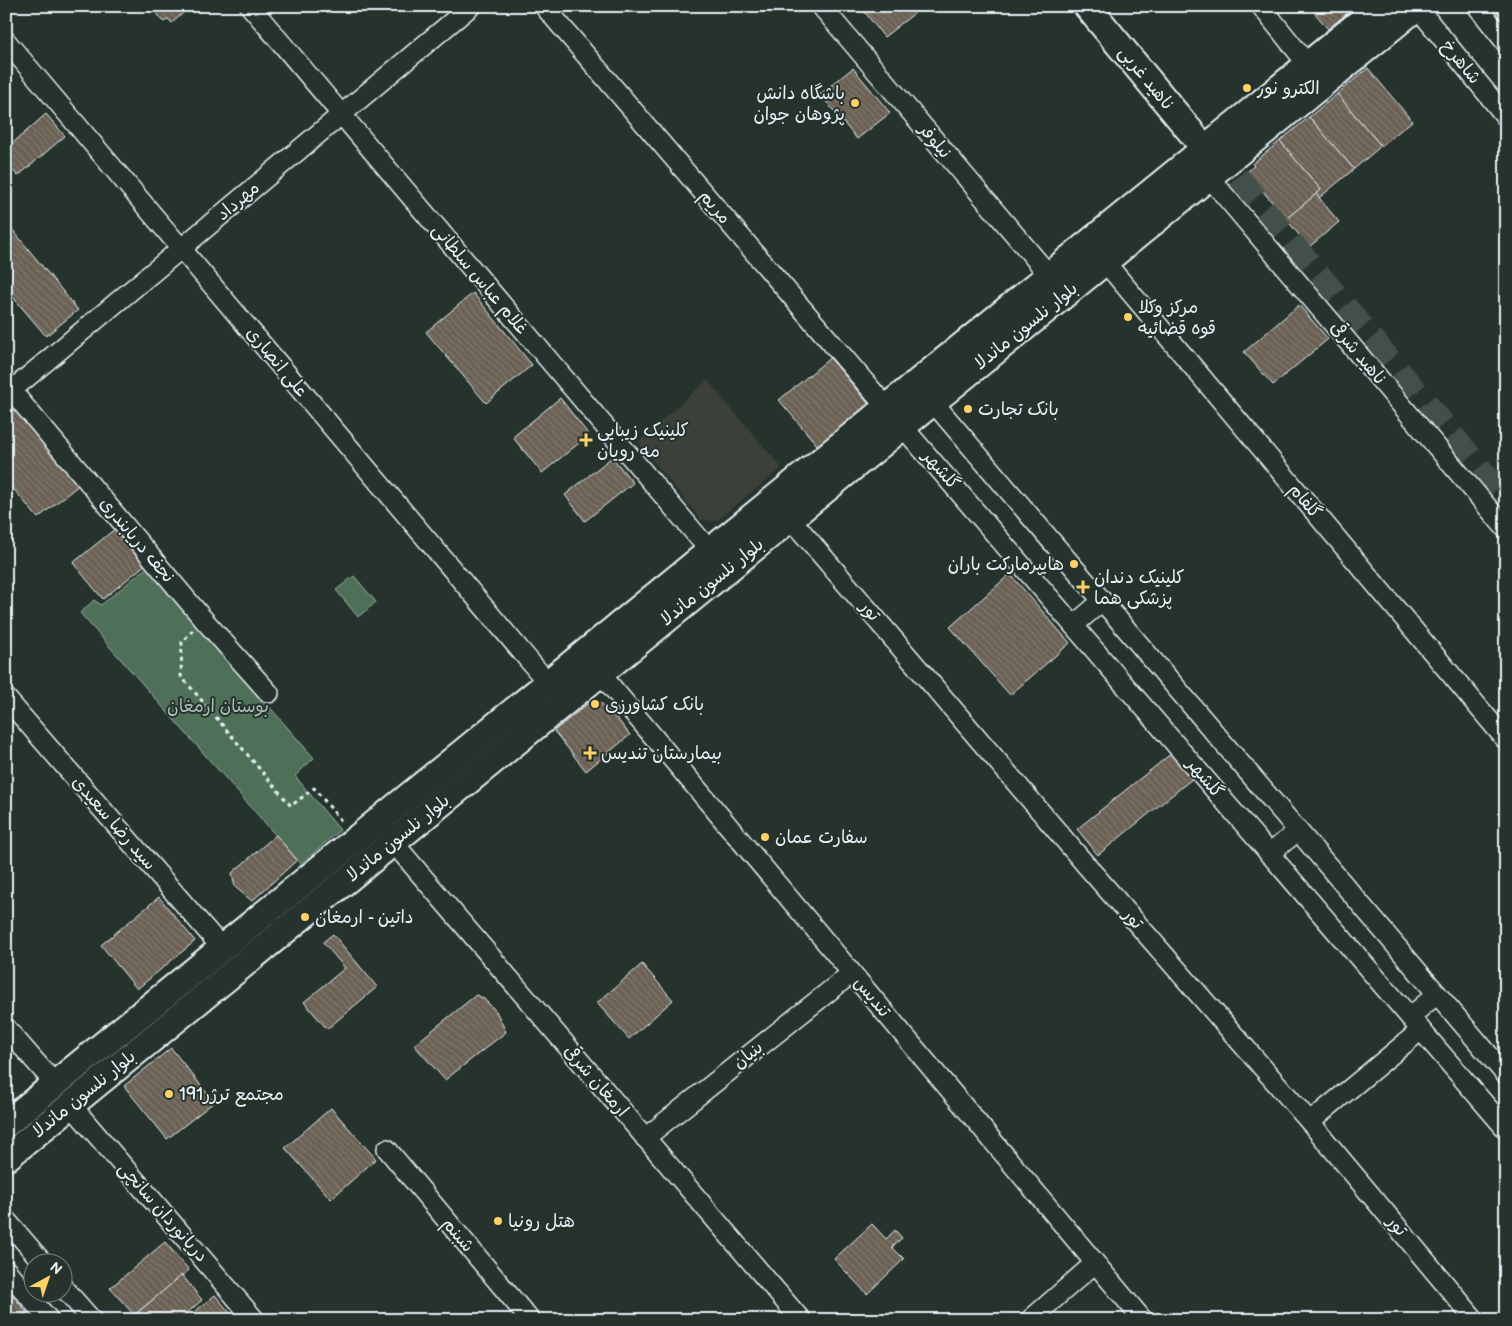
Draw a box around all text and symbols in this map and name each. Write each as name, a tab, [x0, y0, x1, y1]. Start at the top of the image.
street label: شاهرخ	[1436, 36, 1485, 89]
street label: ناهید غربی	[1114, 42, 1178, 114]
place label: الكترو نور	[1256, 78, 1320, 99]
marker: الكترو نور	[1241, 82, 1253, 94]
place label: باشگاه دانش پژوهان جوان	[753, 83, 845, 126]
marker: باشگاه دانش پژوهان جوان	[849, 97, 861, 109]
street label: نیلوفر	[912, 118, 956, 163]
street label: مهرداد	[212, 177, 264, 225]
street label: مریم	[692, 186, 735, 230]
street label: غلام عباس سلطانی	[425, 219, 532, 341]
street label: بلوار نلسون ماندلا	[970, 278, 1082, 374]
place label: مرکز وکلا قوه قضائیه	[1138, 297, 1216, 339]
marker: مرکز وکلا قوه قضائیه	[1122, 311, 1134, 323]
street label: ناهید شرقی	[1326, 316, 1392, 389]
street label: علی انصاری	[242, 323, 312, 401]
place label: بانک تجارت	[978, 399, 1059, 420]
marker: بانک تجارت	[962, 403, 974, 415]
place label: کلینیک زیبایی مه رویان	[597, 420, 689, 462]
marker: کلینیک زیبایی مه رویان	[579, 433, 593, 447]
street label: گلشهر	[917, 444, 964, 494]
street label: گلفام	[1282, 479, 1326, 525]
street label: نجف دریابندری	[95, 493, 179, 587]
street label: بلوار نلسون ماندلا	[656, 534, 768, 630]
place label: هایپرمارکت باران	[948, 554, 1064, 576]
marker: هایپرمارکت باران	[1068, 558, 1080, 570]
place label: کلینیک دندان پزشکی هما	[1094, 567, 1185, 610]
marker: کلینیک دندان پزشکی هما	[1076, 580, 1090, 594]
street label: تور	[854, 595, 885, 626]
place label: بانک کشاورزی	[605, 694, 704, 715]
park label: بوستان ارمغان	[167, 696, 269, 717]
marker: بانک کشاورزی	[589, 698, 601, 710]
place label: بیمارستان تندیس	[601, 743, 722, 764]
marker: بیمارستان تندیس	[583, 746, 597, 760]
street label: گلشهر	[1181, 752, 1228, 802]
street label: سید رضا سعیدی	[67, 772, 161, 874]
street label: بلوار نلسون ماندلا	[342, 790, 454, 886]
place label: سفارت عمان	[775, 827, 868, 848]
marker: سفارت عمان	[759, 831, 771, 843]
street label: تور	[1117, 903, 1148, 934]
place label: داتین - ارمغان	[315, 907, 414, 928]
marker: داتین - ارمغان	[299, 911, 311, 923]
street label: تندیس	[849, 973, 895, 1022]
street label: بنیان	[729, 1037, 767, 1073]
street label: ارمغان شرقی	[559, 1040, 634, 1121]
street label: بلوار نلسون ماندلا	[28, 1046, 140, 1142]
place label: مجتمع ترژر191	[179, 1084, 284, 1107]
marker: مجتمع ترژر191	[163, 1088, 175, 1100]
street label: دریانوردان سانچی	[113, 1158, 212, 1267]
street label: تور	[1381, 1210, 1412, 1241]
place label: هتل رونیا	[508, 1211, 575, 1232]
street label: شبنم	[435, 1213, 478, 1258]
marker: هتل رونیا	[492, 1215, 504, 1227]
north arrow	[22, 1254, 72, 1304]
text: N	[47, 1259, 66, 1278]

